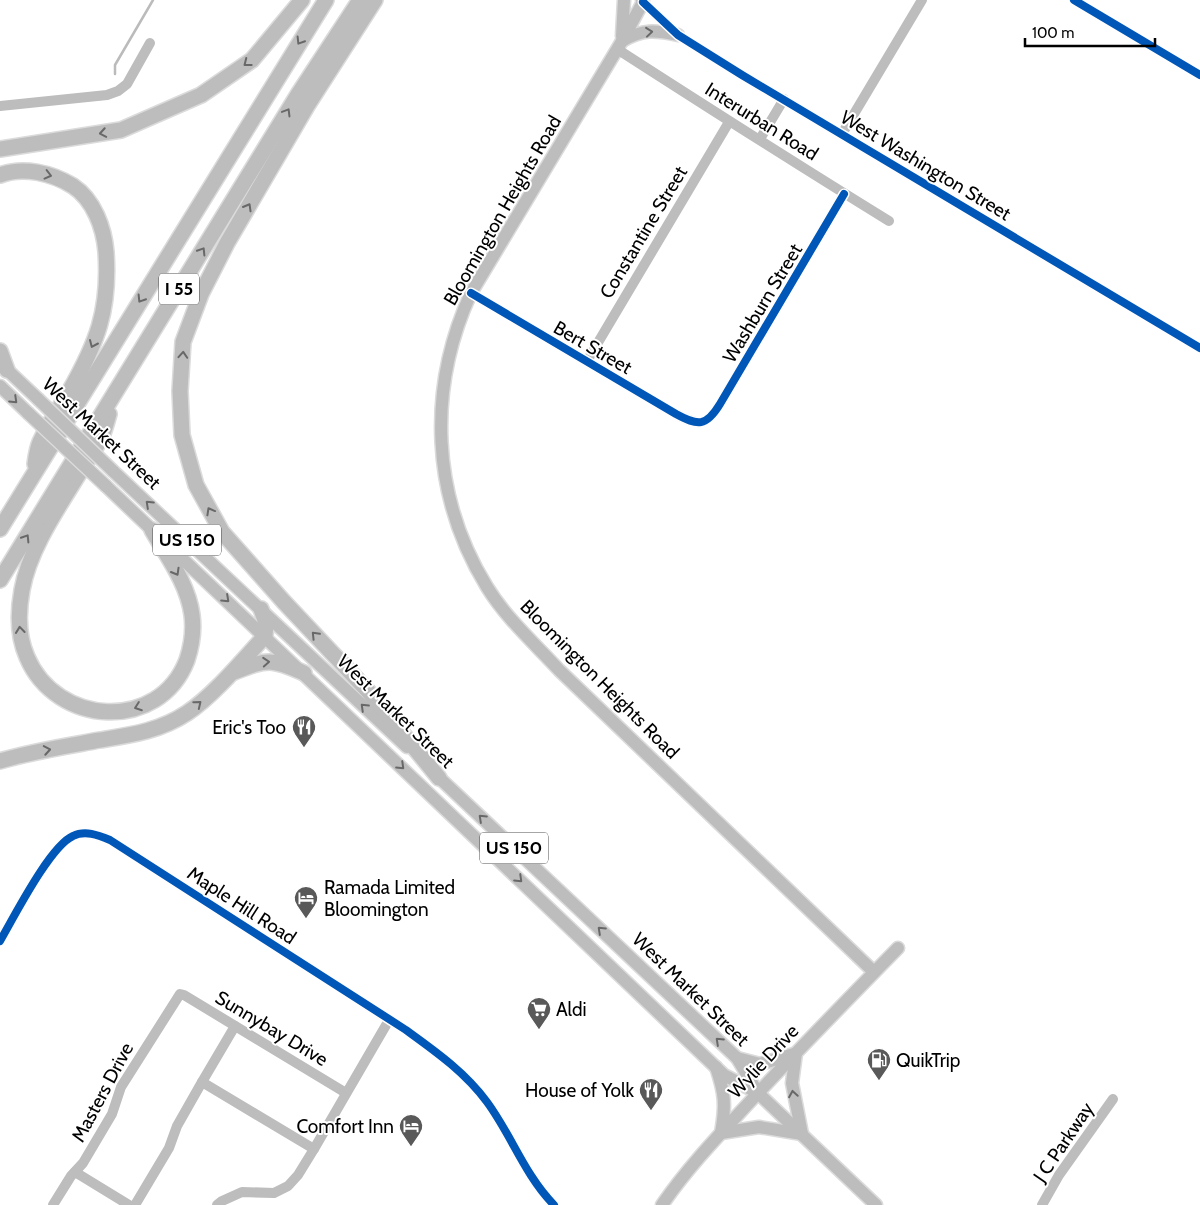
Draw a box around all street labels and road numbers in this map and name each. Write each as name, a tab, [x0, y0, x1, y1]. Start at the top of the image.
street label: Interurban Road	[701, 78, 823, 165]
street label: West Washington Street	[836, 105, 1016, 226]
street label: Bloomington Heights Road	[439, 111, 566, 309]
street label: Constantine Street	[595, 161, 692, 303]
street label: Washburn Street	[718, 239, 807, 367]
road number: I 55	[159, 274, 199, 304]
street label: Bert Street	[550, 316, 637, 379]
street label: West Market Street	[38, 373, 166, 494]
road number: US 150	[153, 524, 221, 556]
street label: Bloomington Heights Road	[515, 595, 684, 764]
street label: West Market Street	[333, 650, 459, 773]
road number: US 150	[480, 832, 548, 864]
street label: Maple Hill Road	[183, 862, 300, 949]
street label: West Market Street	[628, 928, 754, 1051]
street label: Sunnybay Drive	[211, 986, 332, 1071]
street label: Wylie Drive	[723, 1019, 804, 1103]
street label: Masters Drive	[67, 1038, 138, 1146]
street label: J C Parkway	[1028, 1098, 1099, 1187]

